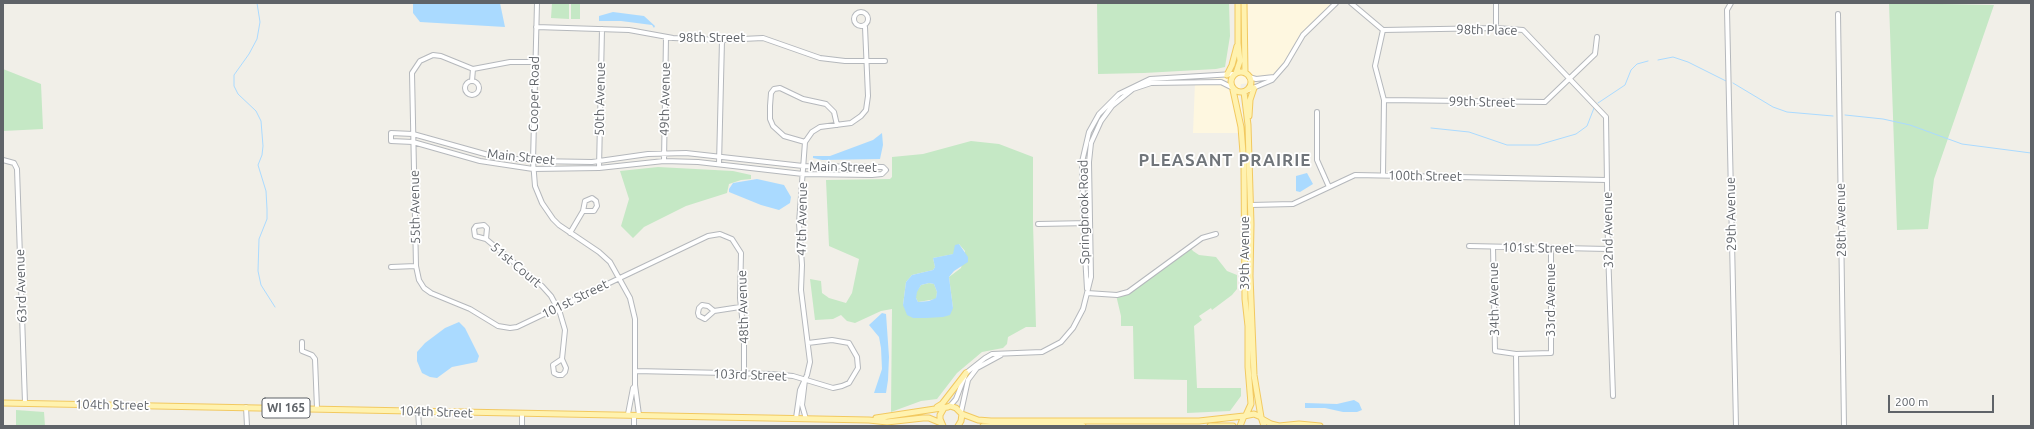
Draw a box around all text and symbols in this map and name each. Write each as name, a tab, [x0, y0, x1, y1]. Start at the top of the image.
street label: 98th Place	[1456, 22, 1518, 38]
street label: 98th Street	[679, 30, 745, 46]
street label: Cooper Road	[526, 56, 542, 132]
street label: 50th Avenue	[592, 62, 608, 136]
street label: 49th Avenue	[657, 62, 673, 136]
street label: 99th Street	[1449, 94, 1515, 110]
street label: Main Street	[486, 146, 556, 168]
district label: PLEASANT PRAIRIE	[1139, 150, 1311, 170]
street label: Main Street	[809, 159, 877, 175]
street label: Springbrook Road	[1075, 160, 1093, 264]
street label: 100th Street	[1388, 168, 1462, 184]
street label: 55th Avenue	[407, 170, 423, 244]
street label: 29th Avenue	[1723, 177, 1739, 251]
street label: 47th Avenue	[794, 182, 810, 256]
street label: 28th Avenue	[1833, 183, 1849, 257]
street label: 32nd Avenue	[1600, 192, 1616, 268]
street label: 39th Avenue	[1237, 216, 1253, 290]
street label: 51st Court	[487, 239, 545, 291]
street label: 101st Street	[1502, 240, 1574, 256]
street label: 63rd Avenue	[12, 249, 30, 323]
street label: 34th Avenue	[1486, 262, 1502, 336]
street label: 33rd Avenue	[1543, 263, 1559, 337]
street label: 48th Avenue	[734, 270, 752, 344]
street label: 101st Street	[539, 276, 611, 322]
street label: 103rd Street	[713, 366, 787, 384]
scale bar	[1890, 387, 1996, 413]
text: 200 m	[1895, 395, 1928, 408]
street label: 104th Street	[75, 397, 149, 413]
road number: WI 165	[262, 398, 310, 418]
street label: 104th Street	[399, 403, 473, 421]

